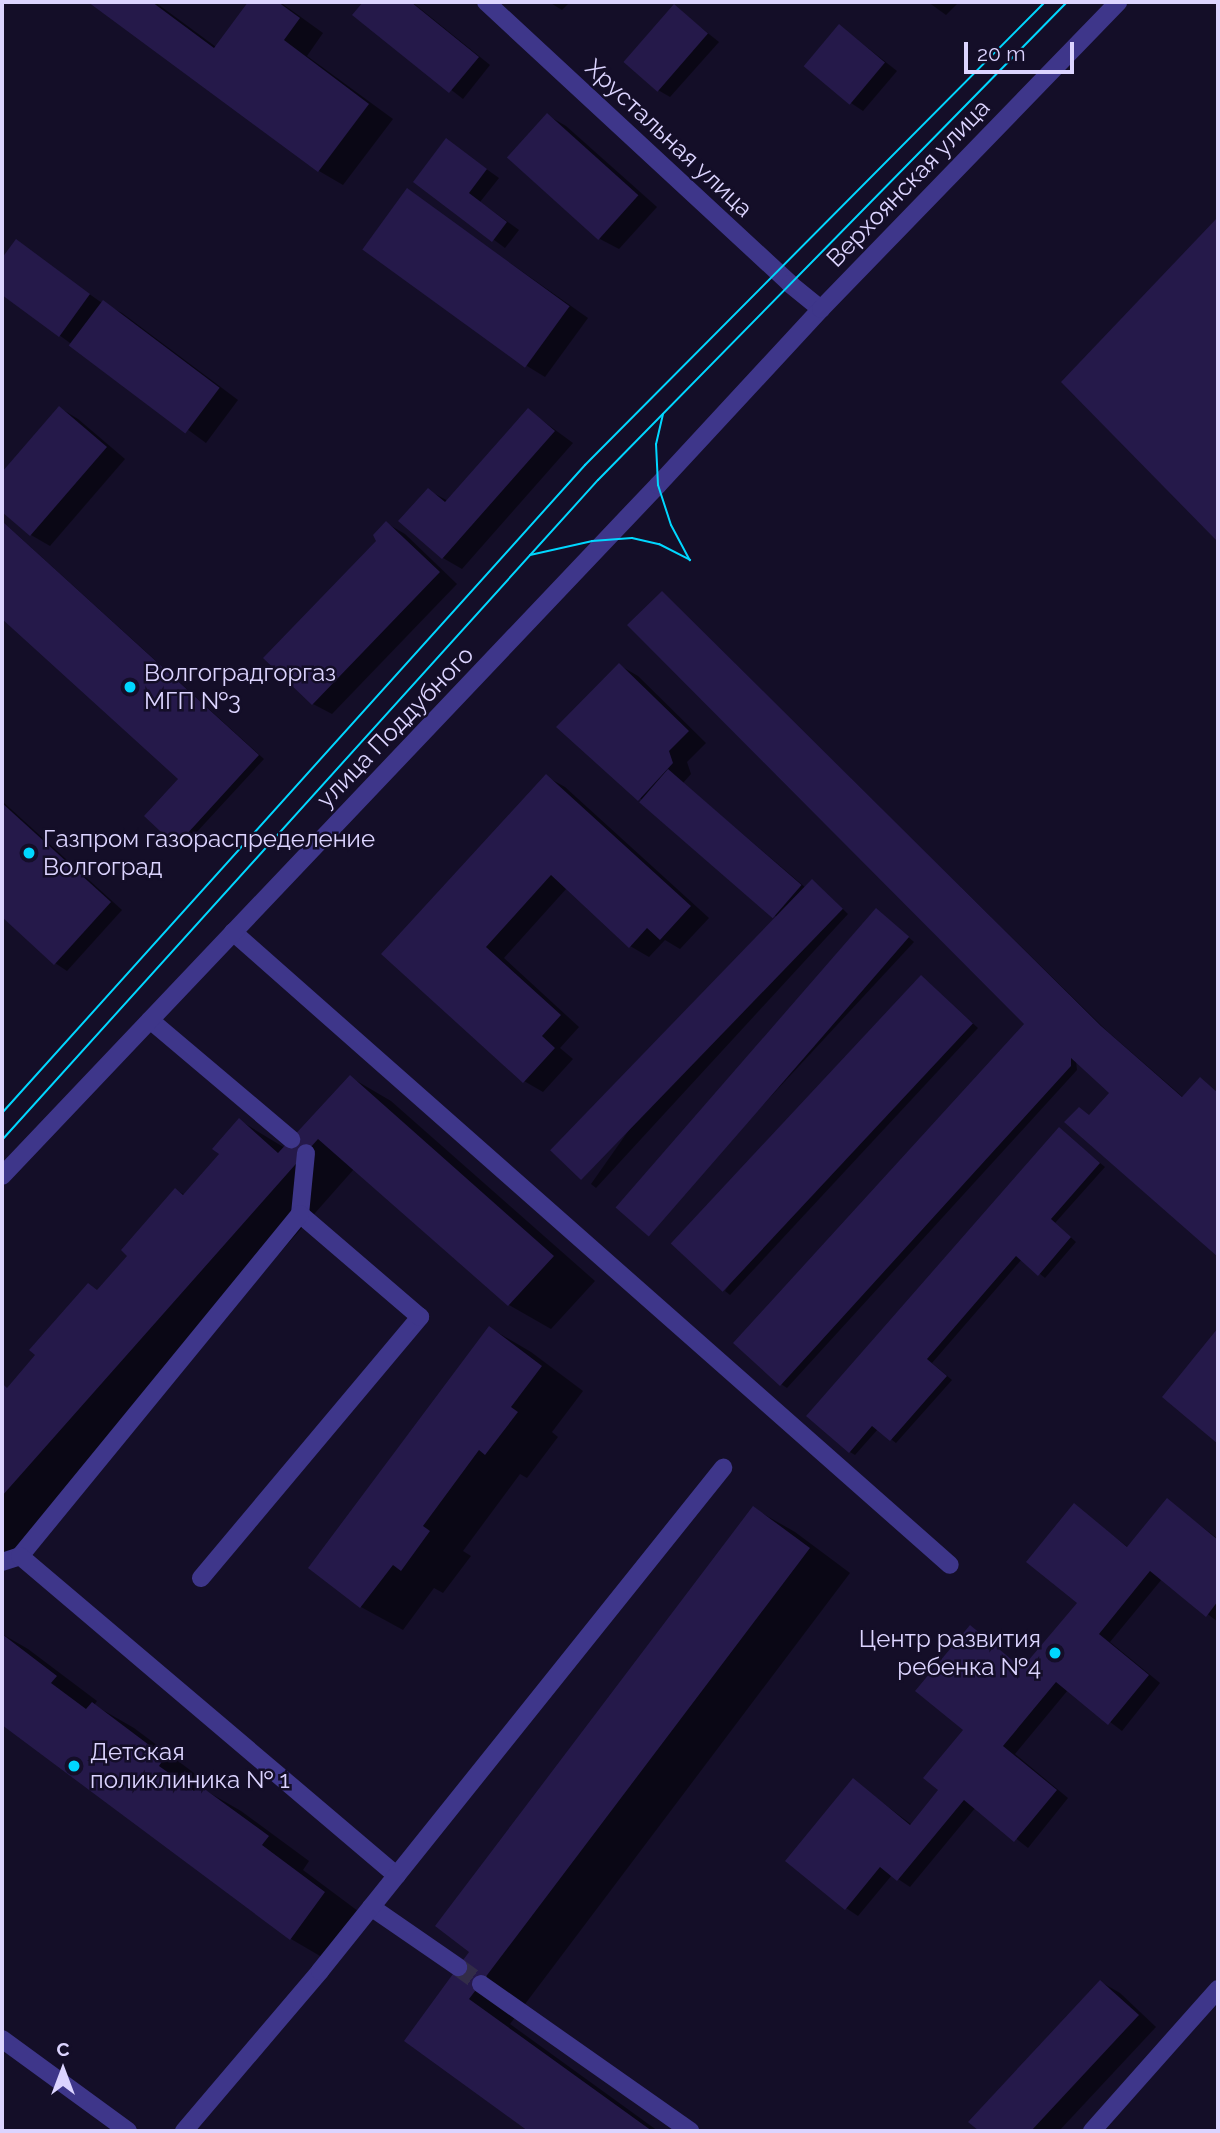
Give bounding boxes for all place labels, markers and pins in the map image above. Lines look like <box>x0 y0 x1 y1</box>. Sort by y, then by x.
place label: Волгоградгоргаз МГП №3 <box>144 659 336 715</box>
marker: Волгоградгоргаз МГП №3 <box>122 679 138 695</box>
place label: Газпром газораспределение Волгоград <box>43 825 375 881</box>
marker: Газпром газораспределение Волгоград <box>21 845 37 861</box>
place label: Центр развития ребенка №4 <box>859 1625 1041 1681</box>
marker: Центр развития ребенка №4 <box>1047 1645 1063 1661</box>
place label: Детская поликлиника № 1 <box>90 1738 290 1794</box>
marker: Детская поликлиника № 1 <box>64 1756 84 1776</box>

